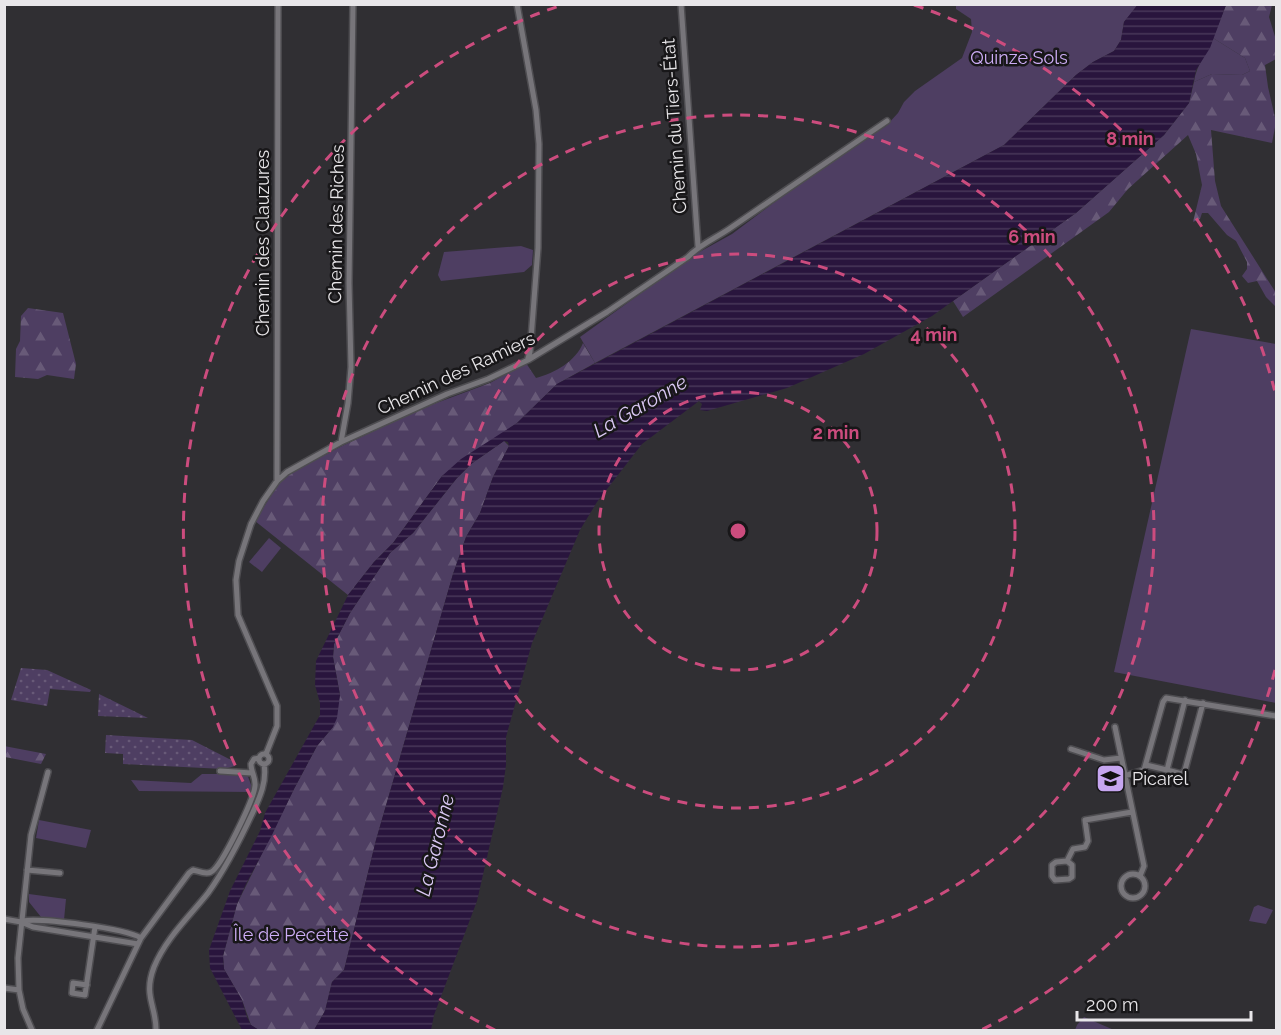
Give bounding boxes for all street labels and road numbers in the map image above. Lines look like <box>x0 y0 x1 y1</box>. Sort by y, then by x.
street label: Chemin du Tiers-État <box>656 38 691 214</box>
street label: Chemin des Riches <box>324 144 348 304</box>
street label: Chemin des Clauzures <box>252 149 273 336</box>
street label: Chemin des Ramiers <box>374 327 538 419</box>

